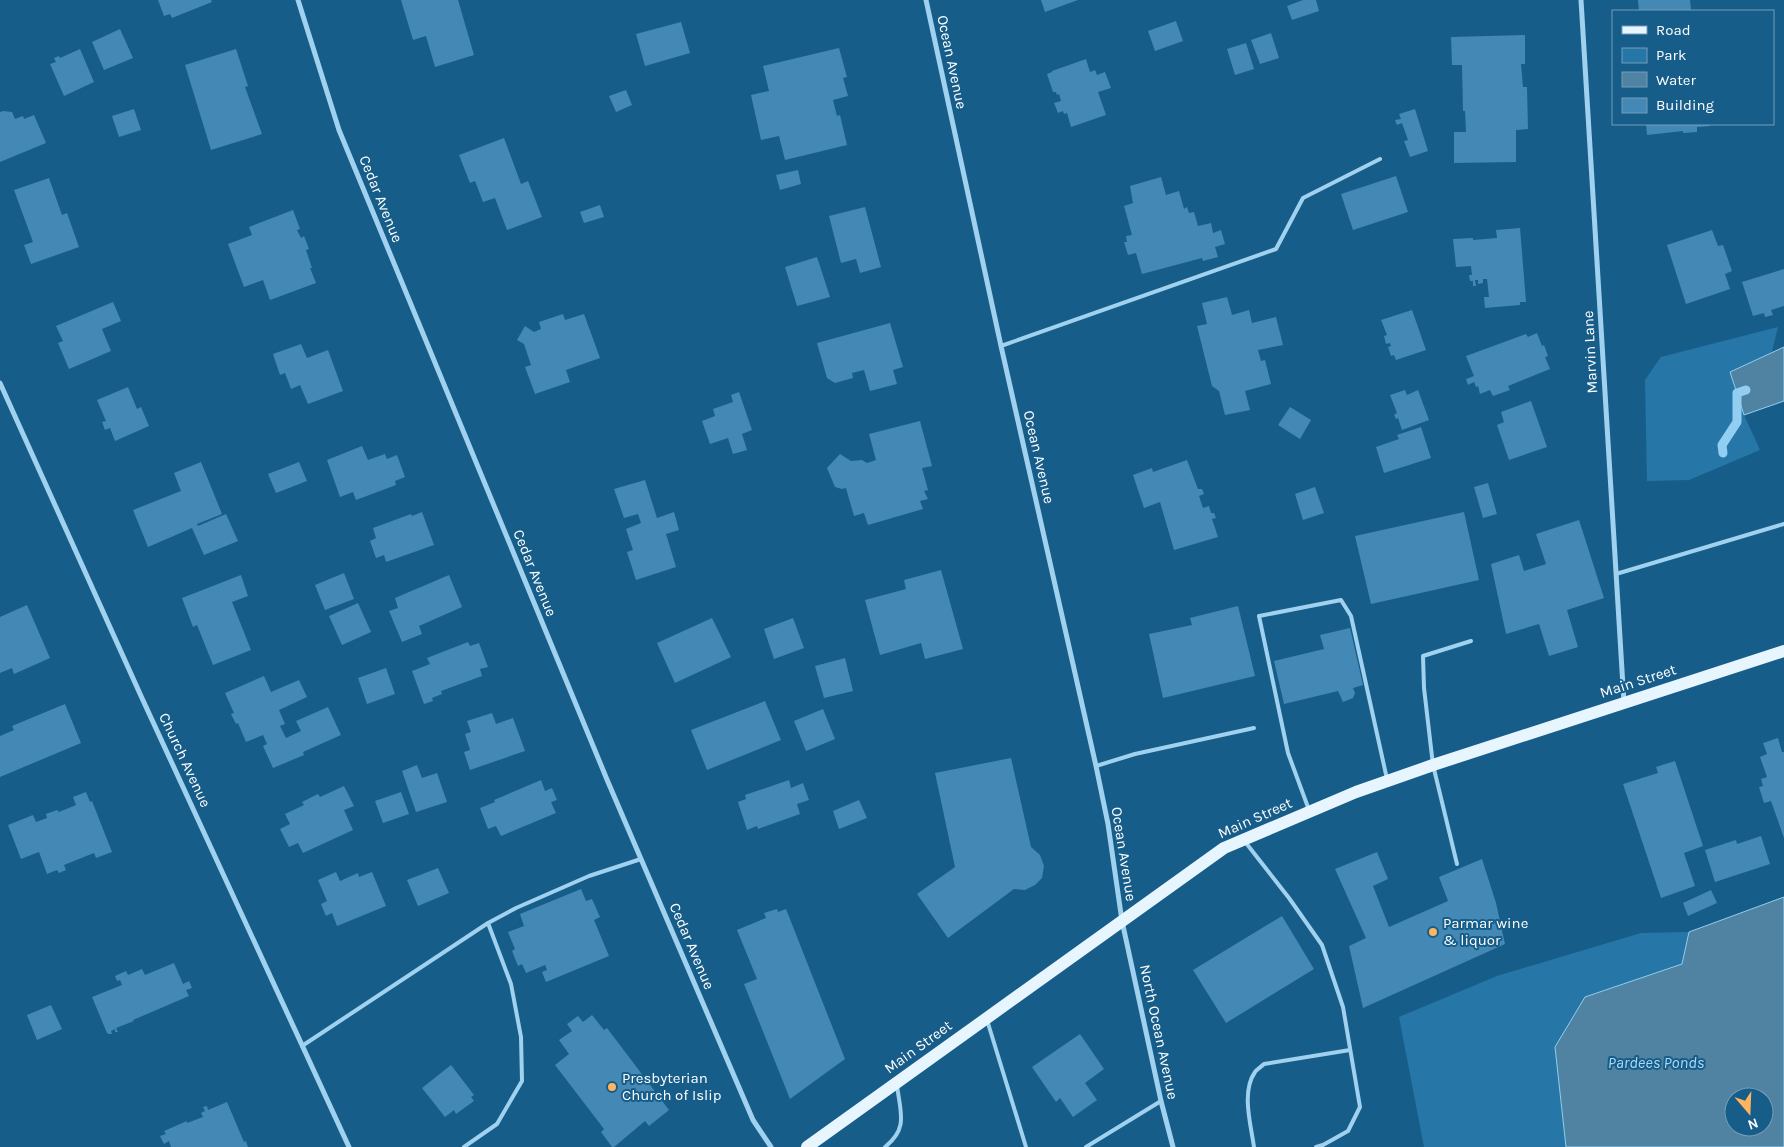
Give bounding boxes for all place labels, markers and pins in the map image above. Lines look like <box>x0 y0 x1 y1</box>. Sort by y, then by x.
place label: Parmar wine & liquor <box>1443 914 1528 949</box>
marker: Parmar wine & liquor <box>1427 926 1439 938</box>
place label: Presbyterian Church of Islip <box>622 1069 722 1104</box>
marker: Presbyterian Church of Islip <box>606 1081 618 1093</box>

